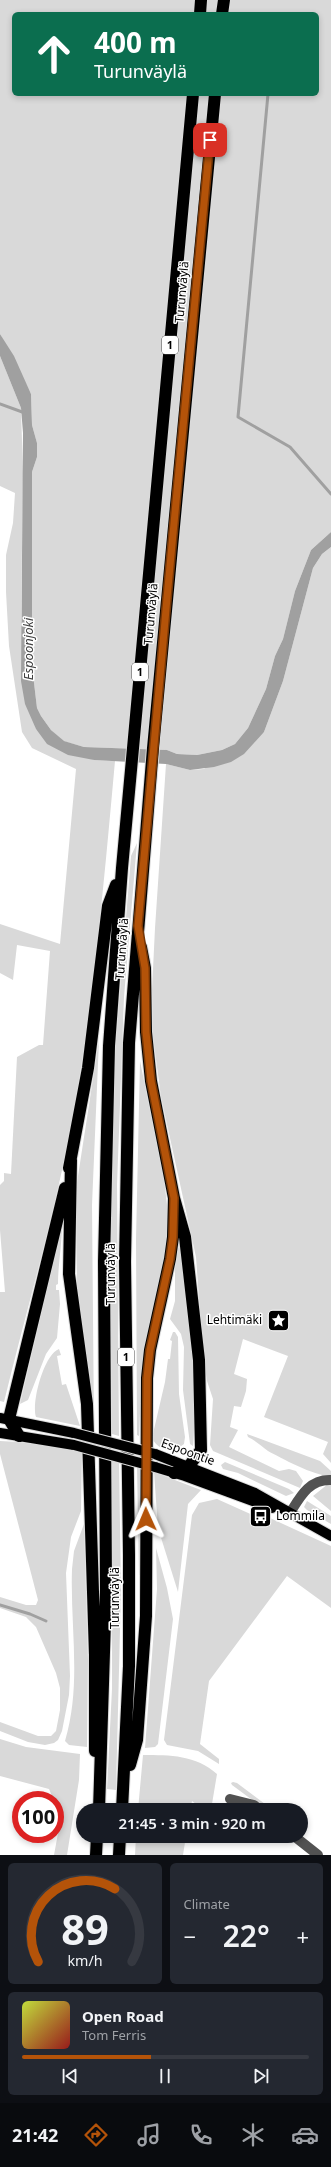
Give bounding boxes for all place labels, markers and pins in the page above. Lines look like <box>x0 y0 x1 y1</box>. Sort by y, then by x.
pin <box>193 123 227 157</box>
place icon: Lehtimäki <box>265 1307 291 1333</box>
place label: Lehtimäki <box>207 1311 262 1328</box>
bus stop icon: Lommila <box>247 1503 273 1529</box>
place label: Lommila <box>276 1507 325 1524</box>

